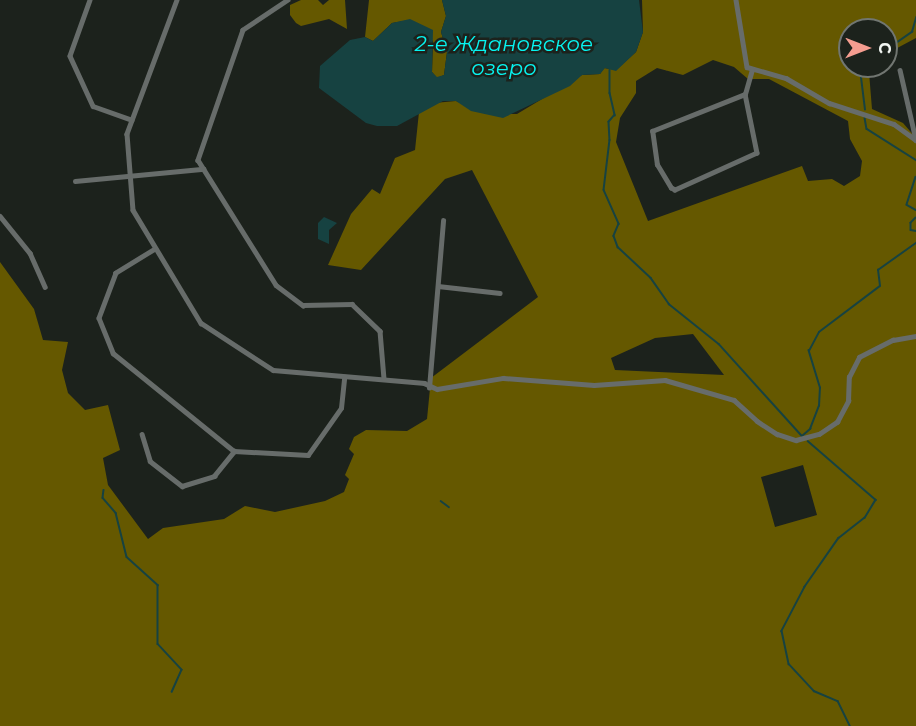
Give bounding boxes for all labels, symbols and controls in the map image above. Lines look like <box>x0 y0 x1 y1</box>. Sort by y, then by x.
north arrow <box>838 18 898 78</box>
water label: 2-е Ждановское озеро <box>415 31 593 81</box>
text: С <box>875 42 894 54</box>

